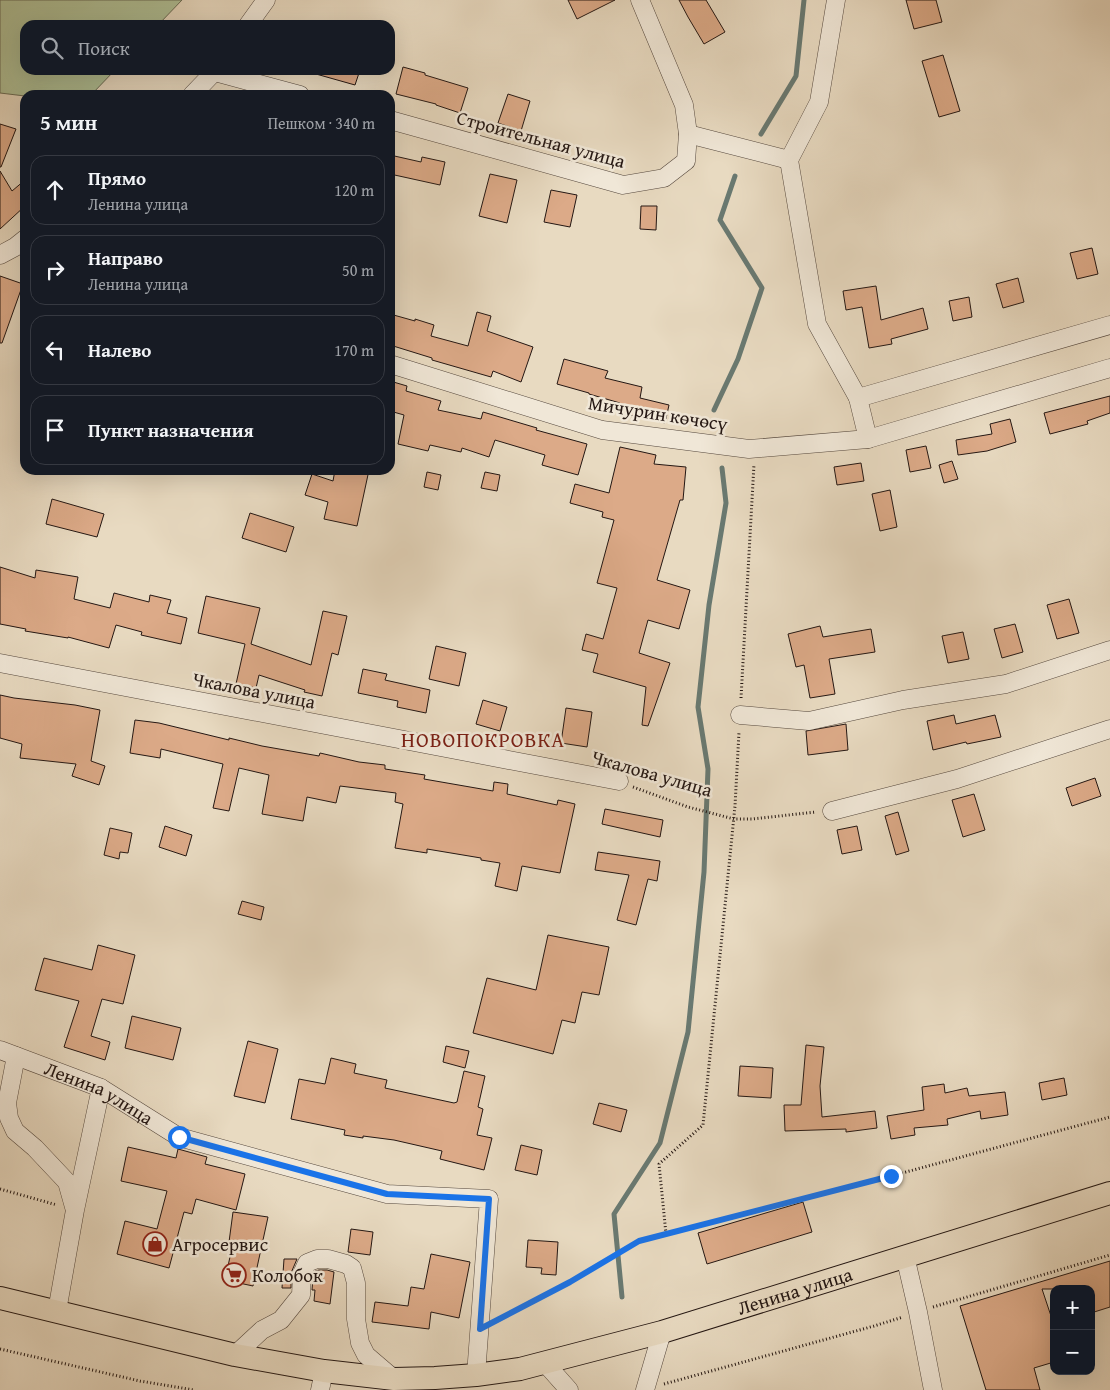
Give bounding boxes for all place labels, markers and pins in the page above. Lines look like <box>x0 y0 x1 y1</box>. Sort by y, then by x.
place label: Агросервис <box>172 1230 268 1258</box>
shop icon: Агросервис <box>142 1231 168 1257</box>
place label: Колобок <box>252 1261 323 1289</box>
supermarket icon: Колобок <box>221 1262 247 1288</box>

